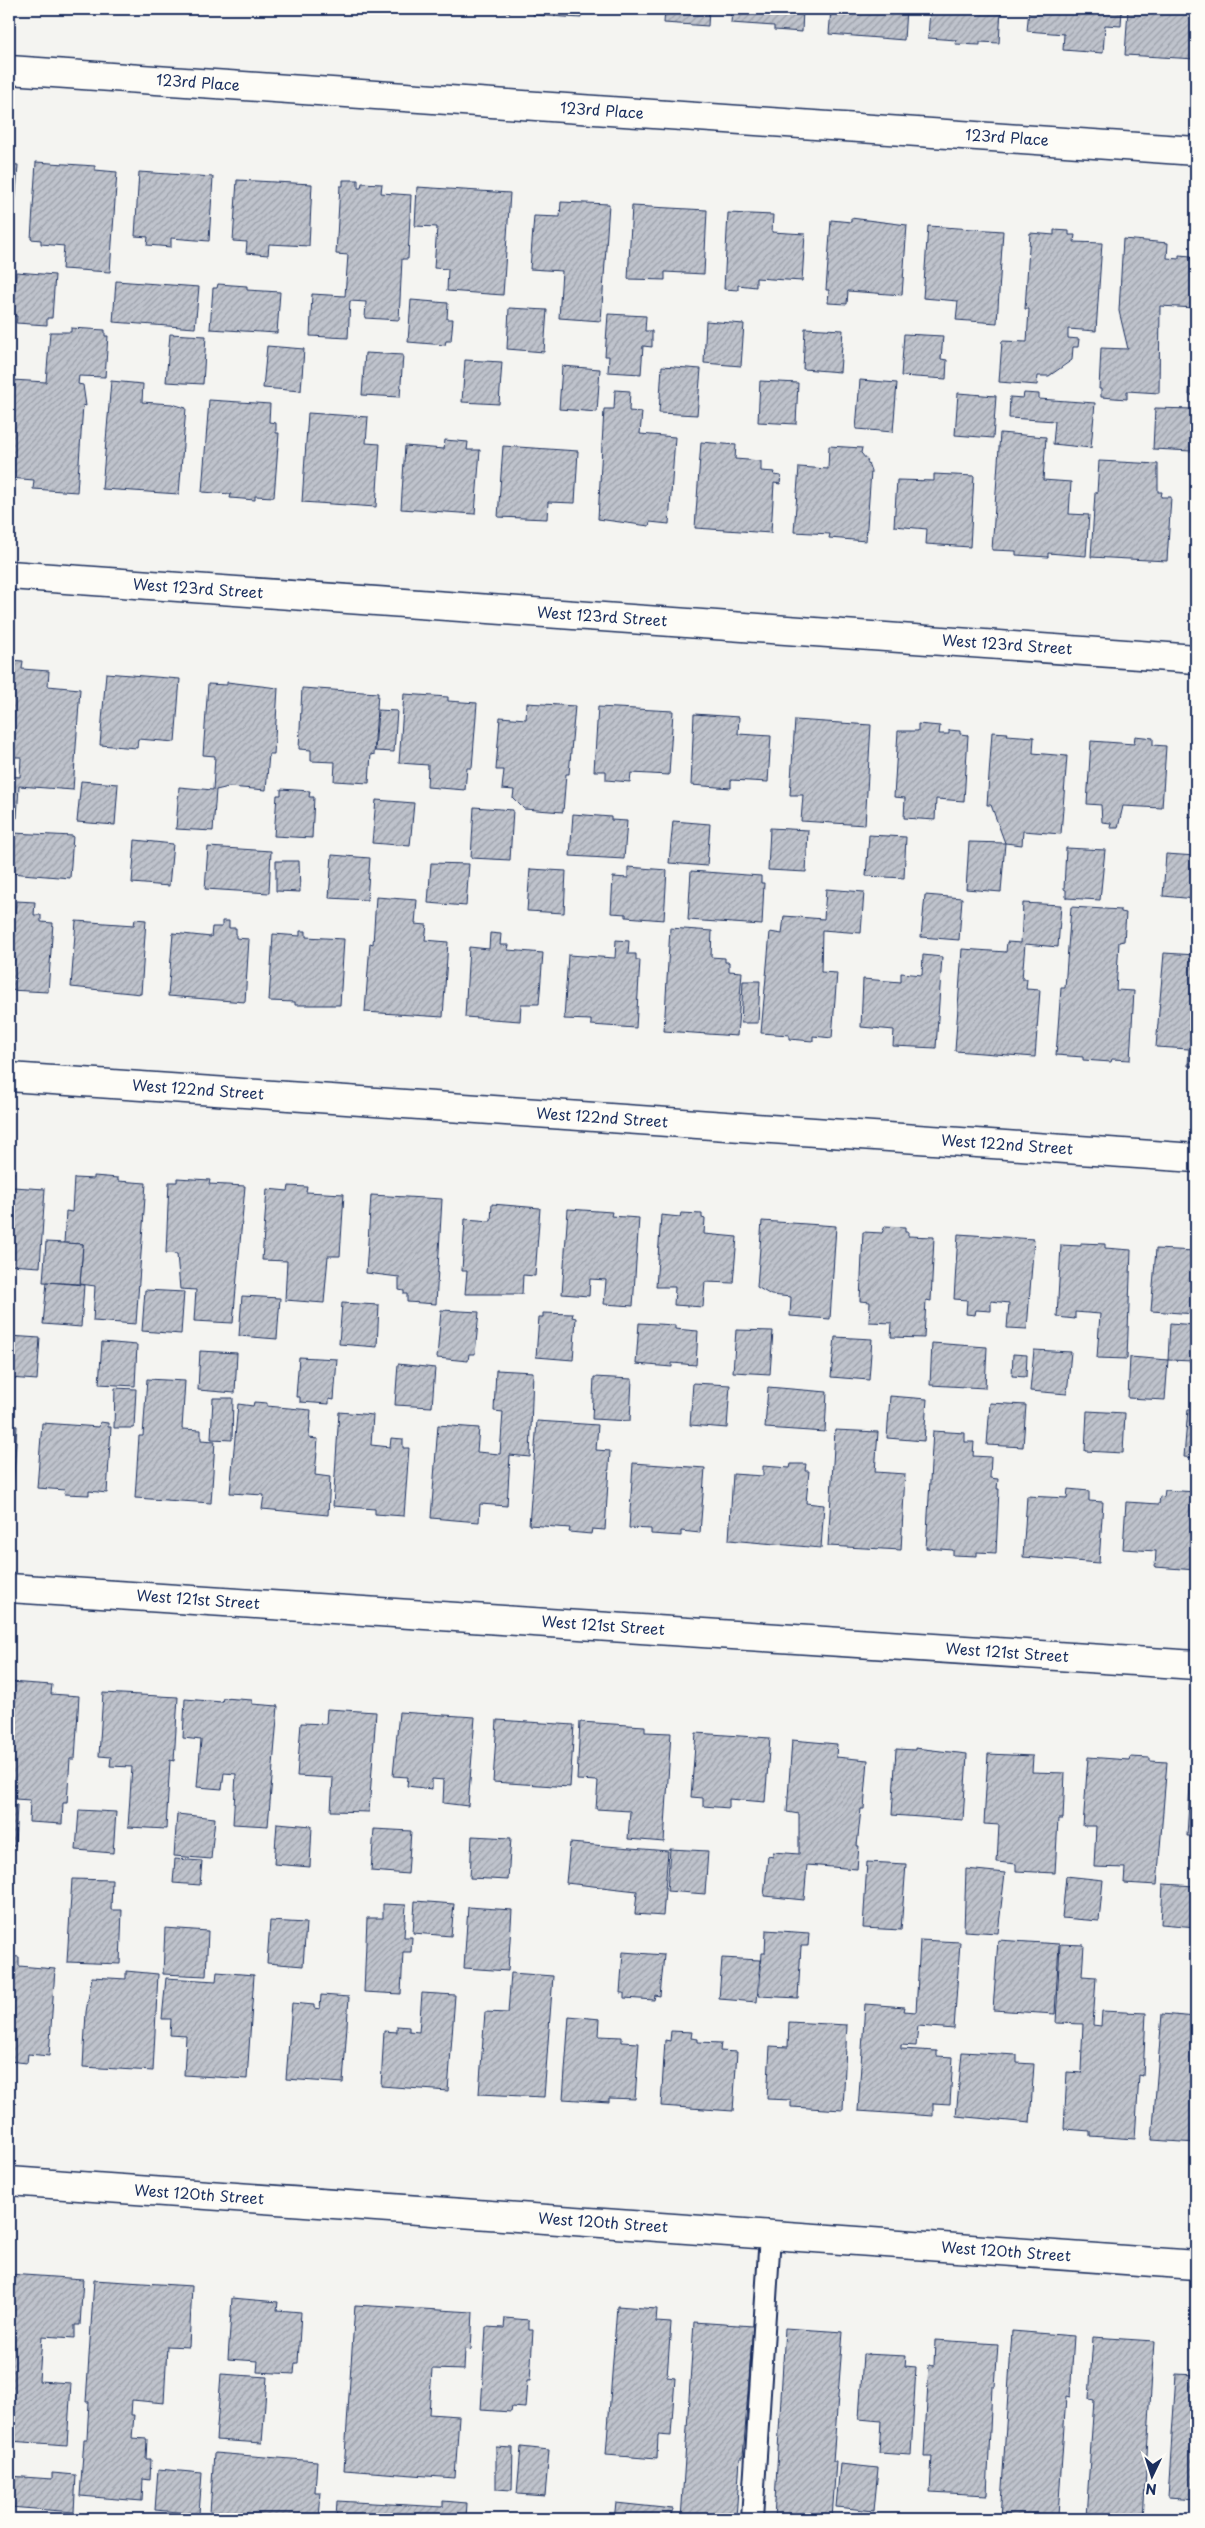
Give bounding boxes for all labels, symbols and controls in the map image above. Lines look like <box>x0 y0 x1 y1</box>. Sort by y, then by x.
street label: 123rd Place <box>155 67 241 96</box>
street label: 123rd Place <box>559 95 645 124</box>
street label: 123rd Place <box>964 122 1050 151</box>
street label: West 123rd Street <box>132 571 264 604</box>
street label: West 123rd Street <box>536 599 668 632</box>
street label: West 123rd Street <box>941 627 1073 660</box>
street label: West 122nd Street <box>131 1072 265 1105</box>
street label: West 122nd Street <box>535 1100 669 1133</box>
street label: West 122nd Street <box>940 1127 1074 1160</box>
street label: West 121st Street <box>136 1583 260 1614</box>
street label: West 121st Street <box>541 1609 665 1640</box>
street label: West 121st Street <box>945 1636 1069 1667</box>
street label: West 120th Street <box>133 2177 265 2210</box>
street label: West 120th Street <box>537 2205 669 2238</box>
street label: West 120th Street <box>940 2234 1072 2267</box>
north arrow <box>1128 2450 1178 2500</box>
text: N <box>1145 2479 1157 2500</box>

